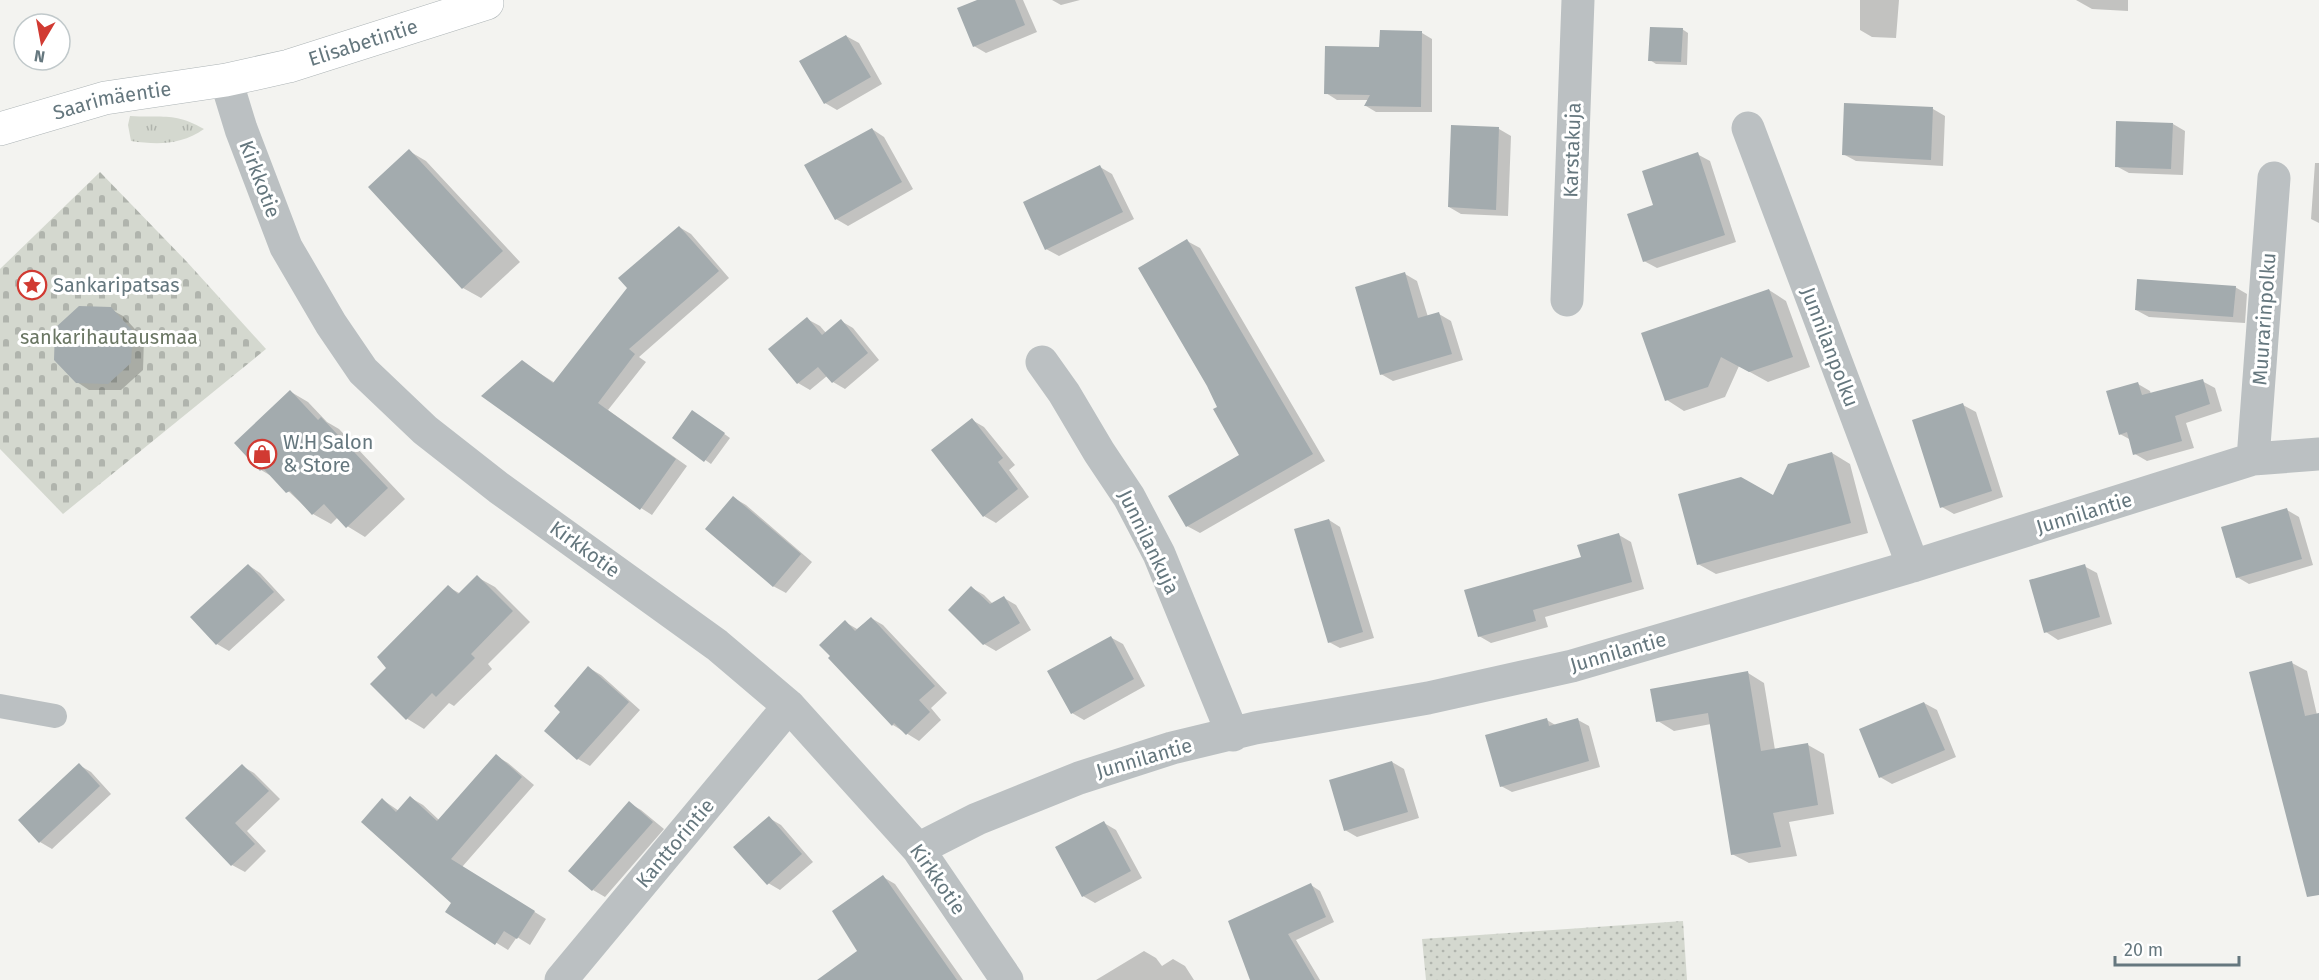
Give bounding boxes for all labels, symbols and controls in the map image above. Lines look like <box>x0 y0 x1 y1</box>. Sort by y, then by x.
north arrow <box>12 12 72 72</box>
street label: Elisabetintie <box>305 14 421 71</box>
text: N <box>33 46 46 67</box>
street label: Saarimäentie <box>50 76 173 125</box>
street label: Karstakuja <box>1558 102 1586 198</box>
street label: Kirkkotie <box>234 137 286 221</box>
street label: Muurarinpolku <box>2247 252 2281 386</box>
place icon: Sankaripatsas <box>16 269 48 301</box>
place label: Sankaripatsas <box>53 273 180 297</box>
street label: Junnilanpolku <box>1796 284 1864 410</box>
park label: sankarihautausmaa <box>20 325 198 349</box>
place label: W.H Salon & Store <box>283 430 373 477</box>
shop icon: W.H Salon & Store <box>246 438 278 470</box>
street label: Junnilankuja <box>1113 486 1185 598</box>
street label: Junnilantie <box>2033 487 2135 539</box>
street label: Kirkkotie <box>545 516 625 582</box>
street label: Junnilantie <box>1567 627 1669 677</box>
street label: Junnilantie <box>1093 733 1195 783</box>
street label: Kanttorintie <box>631 794 719 892</box>
street label: Kirkkotie <box>905 839 971 919</box>
scale bar <box>2115 929 2240 967</box>
text: 20 m <box>2124 939 2163 961</box>

